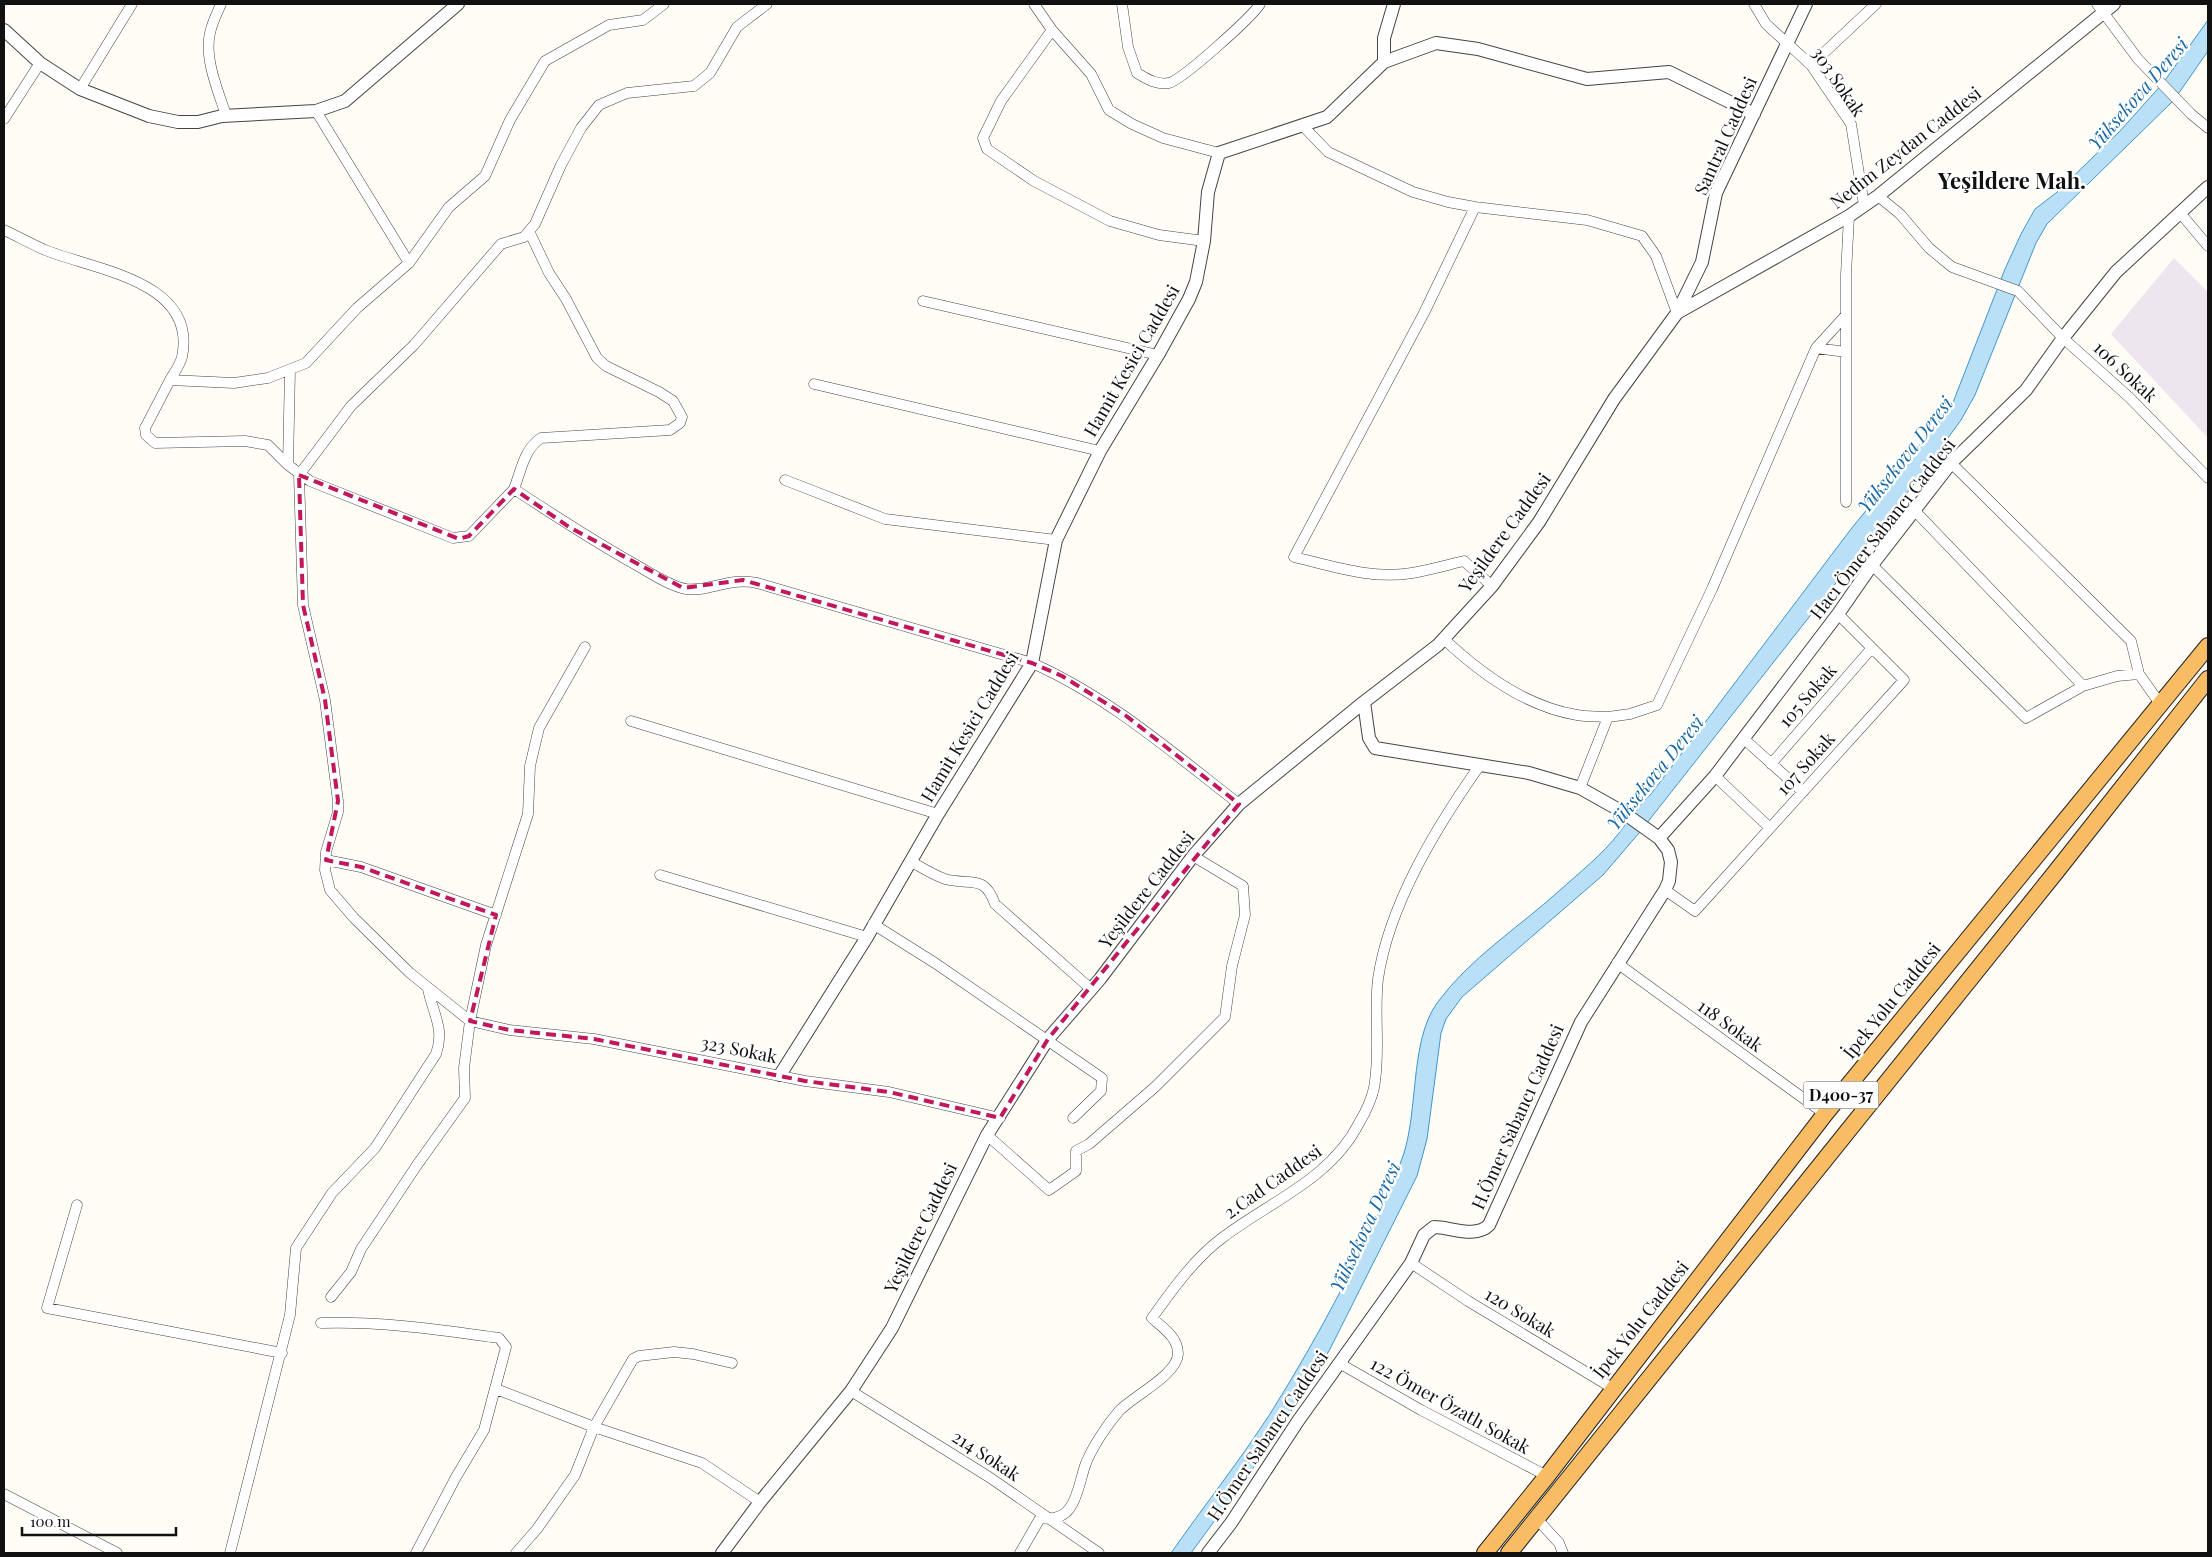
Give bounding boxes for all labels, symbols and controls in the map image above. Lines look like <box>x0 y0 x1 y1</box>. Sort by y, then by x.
water label: Yüksekova Deresi <box>2081 31 2194 155</box>
street label: 303 Sokak <box>1807 42 1871 121</box>
street label: Santral Caddesi <box>1688 73 1762 199</box>
street label: Nedim Zeydan Caddesi <box>1825 81 1986 214</box>
district label: Yeşildere Mah. <box>1937 165 2086 195</box>
street label: Hamit Kesici Caddesi <box>1078 280 1184 441</box>
street label: 106 Sokak <box>2089 335 2163 407</box>
water label: Yüksekova Deresi <box>1850 390 1959 518</box>
street label: Hacı Ömer Sabancı Caddesi <box>1804 433 1960 624</box>
street label: Yeşildere Caddesi <box>1452 468 1556 598</box>
street label: Hamit Kesici Caddesi <box>915 647 1024 806</box>
street label: 105 Sokak <box>1773 658 1842 732</box>
water label: Yüksekova Deresi <box>1600 708 1710 835</box>
street label: 107 Sokak <box>1771 727 1840 800</box>
street label: Yeşildere Caddesi <box>1092 826 1199 954</box>
street label: İpek Yolu Caddesi <box>1837 937 1946 1063</box>
street label: 118 Sokak <box>1693 993 1768 1057</box>
street label: H.Ömer Sabancı Caddesi <box>1465 1020 1569 1213</box>
street label: 323 Sokak <box>699 1030 780 1068</box>
road number: D400-37 <box>1804 1082 1878 1108</box>
street label: 2.Cad Caddesi <box>1219 1139 1326 1224</box>
water label: Yüksekova Deresi <box>1322 1156 1406 1296</box>
street label: Yeşildere Caddesi <box>878 1158 962 1298</box>
street label: İpek Yolu Caddesi <box>1587 1256 1694 1383</box>
street label: 120 Sokak <box>1481 1282 1560 1343</box>
street label: H.Ömer Sabancı Caddesi <box>1201 1346 1333 1525</box>
street label: 122 Ömer Özatlı Sokak <box>1366 1351 1535 1459</box>
street label: 214 Sokak <box>948 1424 1025 1486</box>
scale bar <box>22 1504 176 1536</box>
text: 100 m <box>30 1511 71 1531</box>

